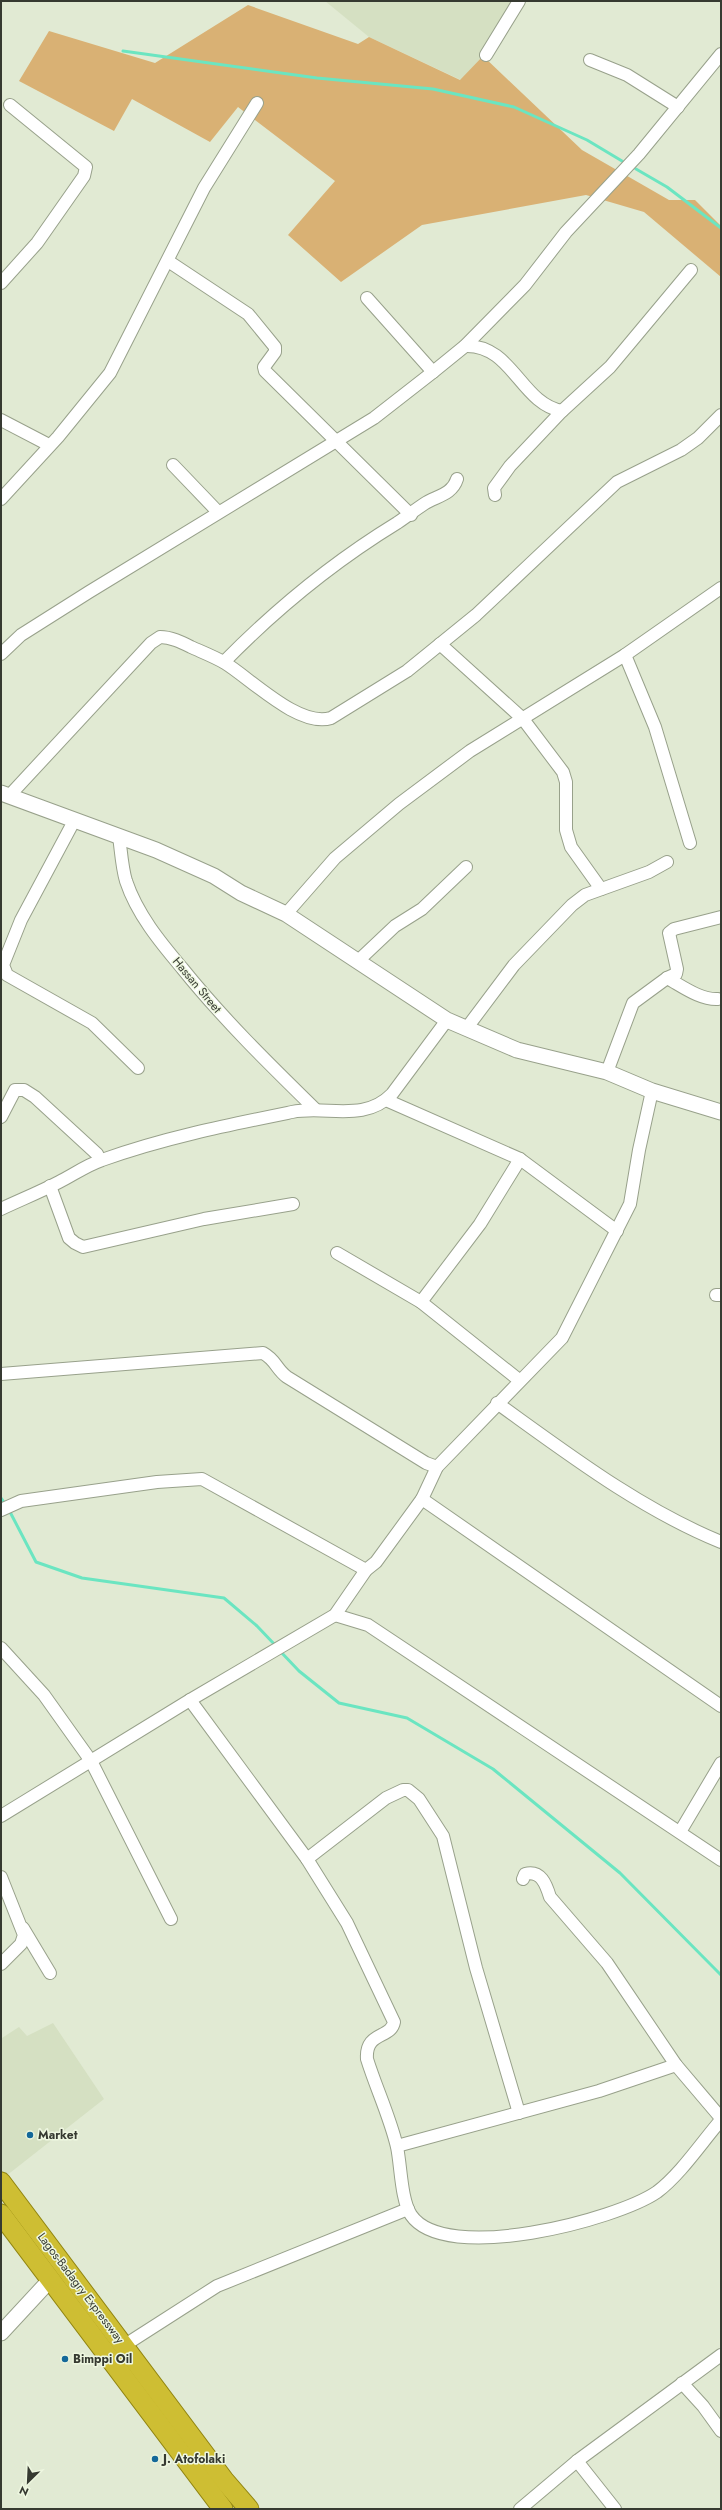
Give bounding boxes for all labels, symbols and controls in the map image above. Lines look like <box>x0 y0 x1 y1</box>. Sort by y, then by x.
street label: Hassan Street <box>168 953 226 1017</box>
place label: Market <box>38 2126 78 2144</box>
marker: Market <box>25 2130 35 2140</box>
street label: Lagos-Badagry Expressway <box>33 2229 129 2348</box>
place label: Bimppi Oil <box>73 2350 132 2368</box>
marker: Bimppi Oil <box>60 2354 70 2364</box>
place label: J. Atofolaki <box>161 2450 225 2468</box>
marker: J. Atofolaki <box>150 2454 160 2464</box>
north arrow <box>8 2462 48 2502</box>
text: N <box>17 2482 31 2500</box>

